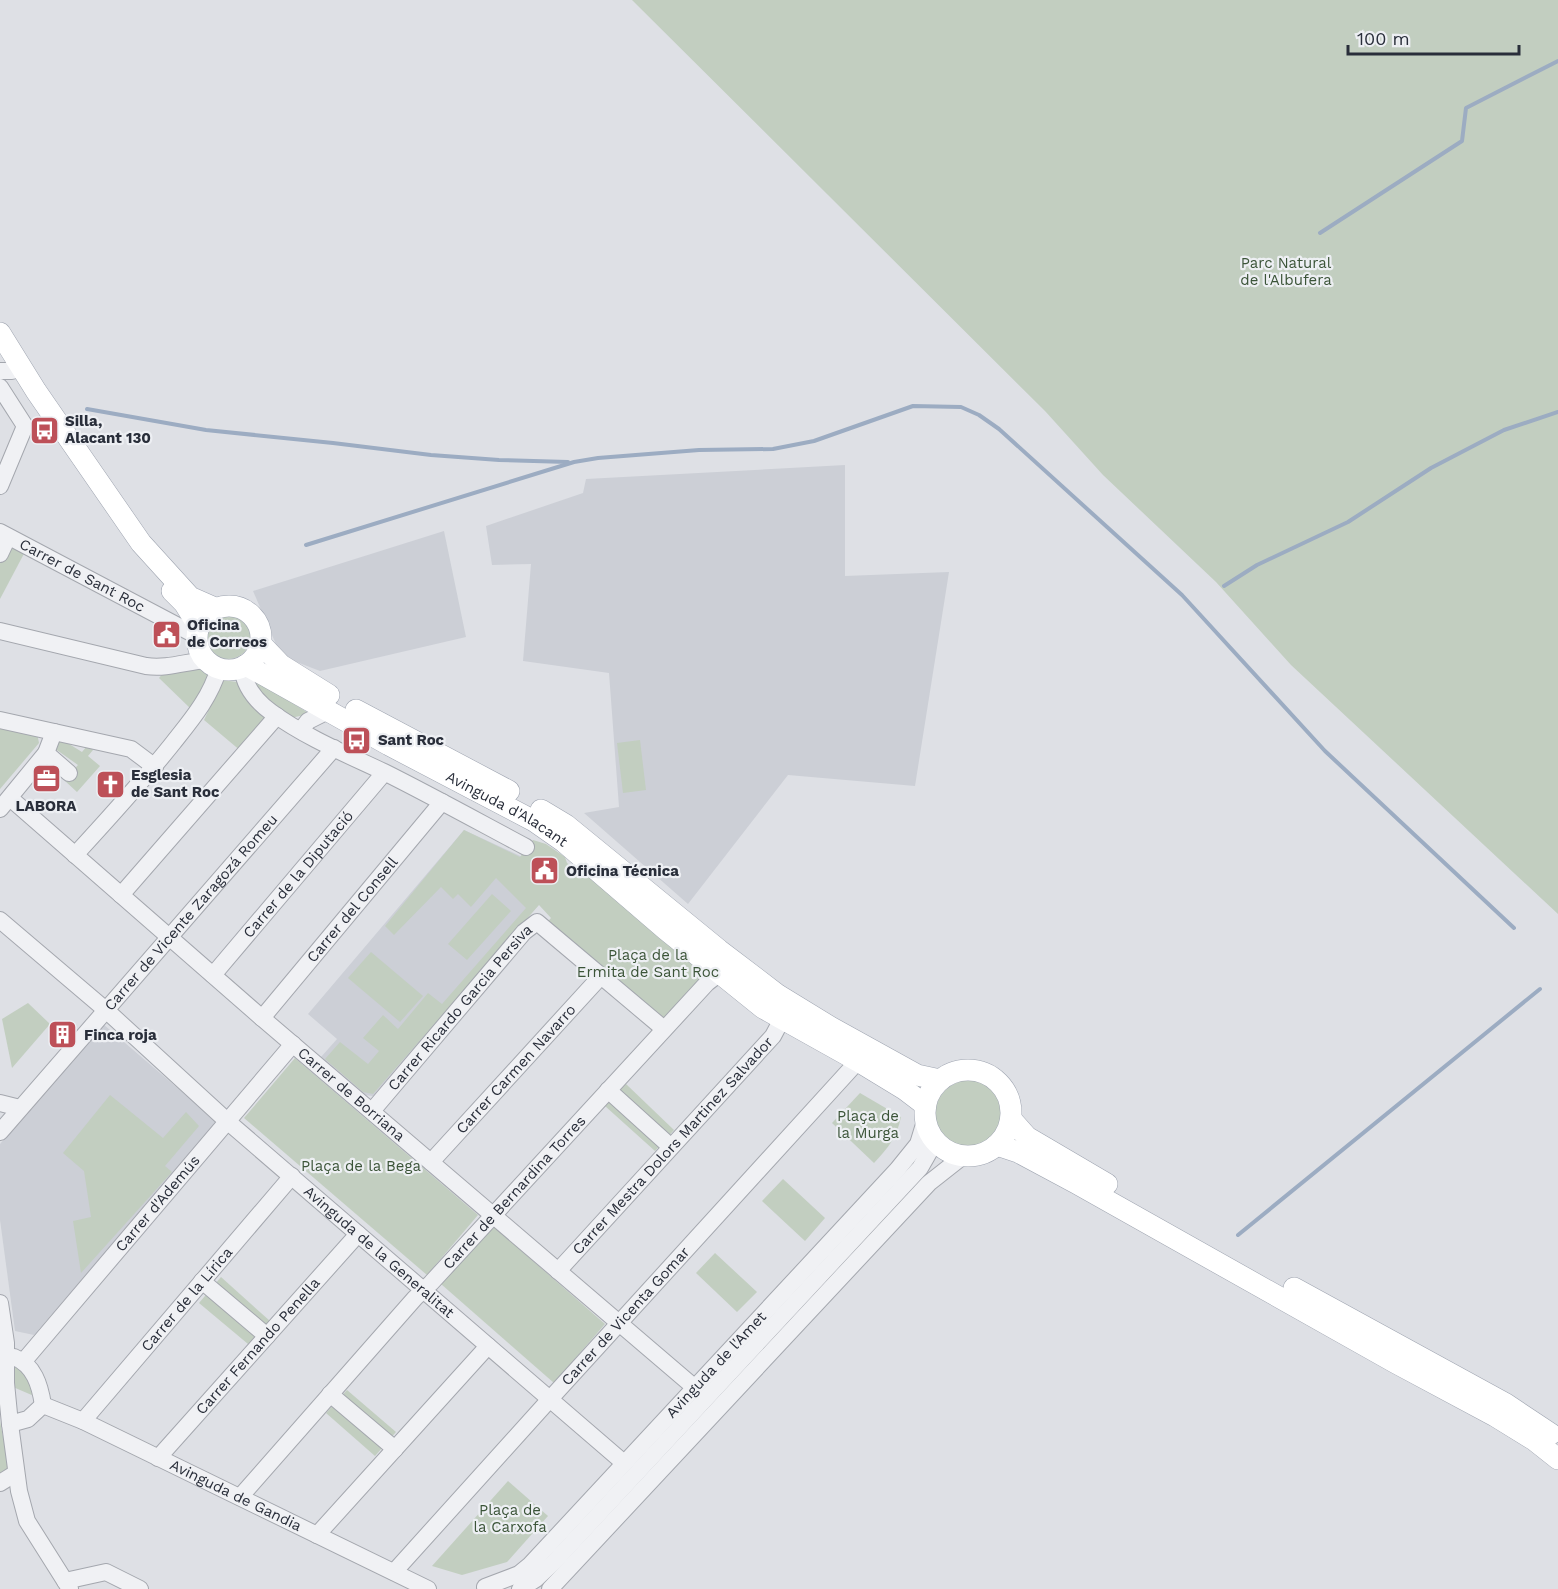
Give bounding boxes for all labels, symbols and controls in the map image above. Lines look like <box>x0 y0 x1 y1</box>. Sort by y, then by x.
scale bar <box>1348 18 1519 56</box>
text: 100 m <box>1357 28 1410 49</box>
park label: Parc Natural de l'Albufera <box>1240 254 1332 289</box>
place label: Silla, Alacant 130 <box>65 412 151 447</box>
bus stop icon: Silla, Alacant 130 <box>28 414 60 446</box>
street label: Carrer de Sant Roc <box>16 535 148 616</box>
place label: Oficina de Correos <box>187 616 267 651</box>
public building icon: Oficina de Correos <box>150 618 182 650</box>
bus stop icon: Sant Roc <box>341 724 373 756</box>
place label: Sant Roc <box>378 731 445 749</box>
office icon: LABORA <box>30 763 62 795</box>
place label: Esglesia de Sant Roc <box>131 766 220 801</box>
street label: Avinguda d'Alacant <box>443 767 572 851</box>
church icon: Esglesia de Sant Roc <box>94 768 126 800</box>
place label: LABORA <box>16 797 77 815</box>
street label: Carrer de la Diputació <box>239 807 357 942</box>
street label: Carrer de Vicente Zaragozá Romeu <box>101 810 281 1014</box>
street label: Carrer del Consell <box>303 853 402 966</box>
public building icon: Oficina Técnica <box>529 855 561 887</box>
place label: Oficina Técnica <box>566 862 679 880</box>
street label: Carrer Ricardo Garcia Persiva <box>384 920 536 1094</box>
park label: Plaça de la Ermita de Sant Roc <box>577 946 719 981</box>
street label: Carrer Carmen Navarro <box>452 1001 580 1137</box>
building icon: Finca roja <box>47 1019 79 1051</box>
place label: Finca roja <box>84 1026 157 1044</box>
street label: Carrer Mestra Dolors Martinez Salvador <box>569 1033 777 1258</box>
street label: Carrer de Borriana <box>294 1044 409 1145</box>
park label: Plaça de la Murga <box>837 1107 900 1142</box>
street label: Carrer de Bernardina Torres <box>439 1112 590 1273</box>
street label: Carrer d'Ademús <box>112 1151 204 1255</box>
park label: Plaça de la Bega <box>301 1157 421 1175</box>
street label: Avinguda de la Generalitat <box>300 1182 459 1322</box>
street label: Carrer de la Lírica <box>137 1243 237 1355</box>
street label: Carrer de Vicenta Gomar <box>558 1243 693 1389</box>
street label: Carrer Fernando Penella <box>192 1274 324 1418</box>
street label: Avinguda de l'Amet <box>662 1307 770 1422</box>
street label: Avinguda de Gandia <box>167 1456 305 1535</box>
park label: Plaça de la Carxofa <box>473 1501 547 1536</box>

